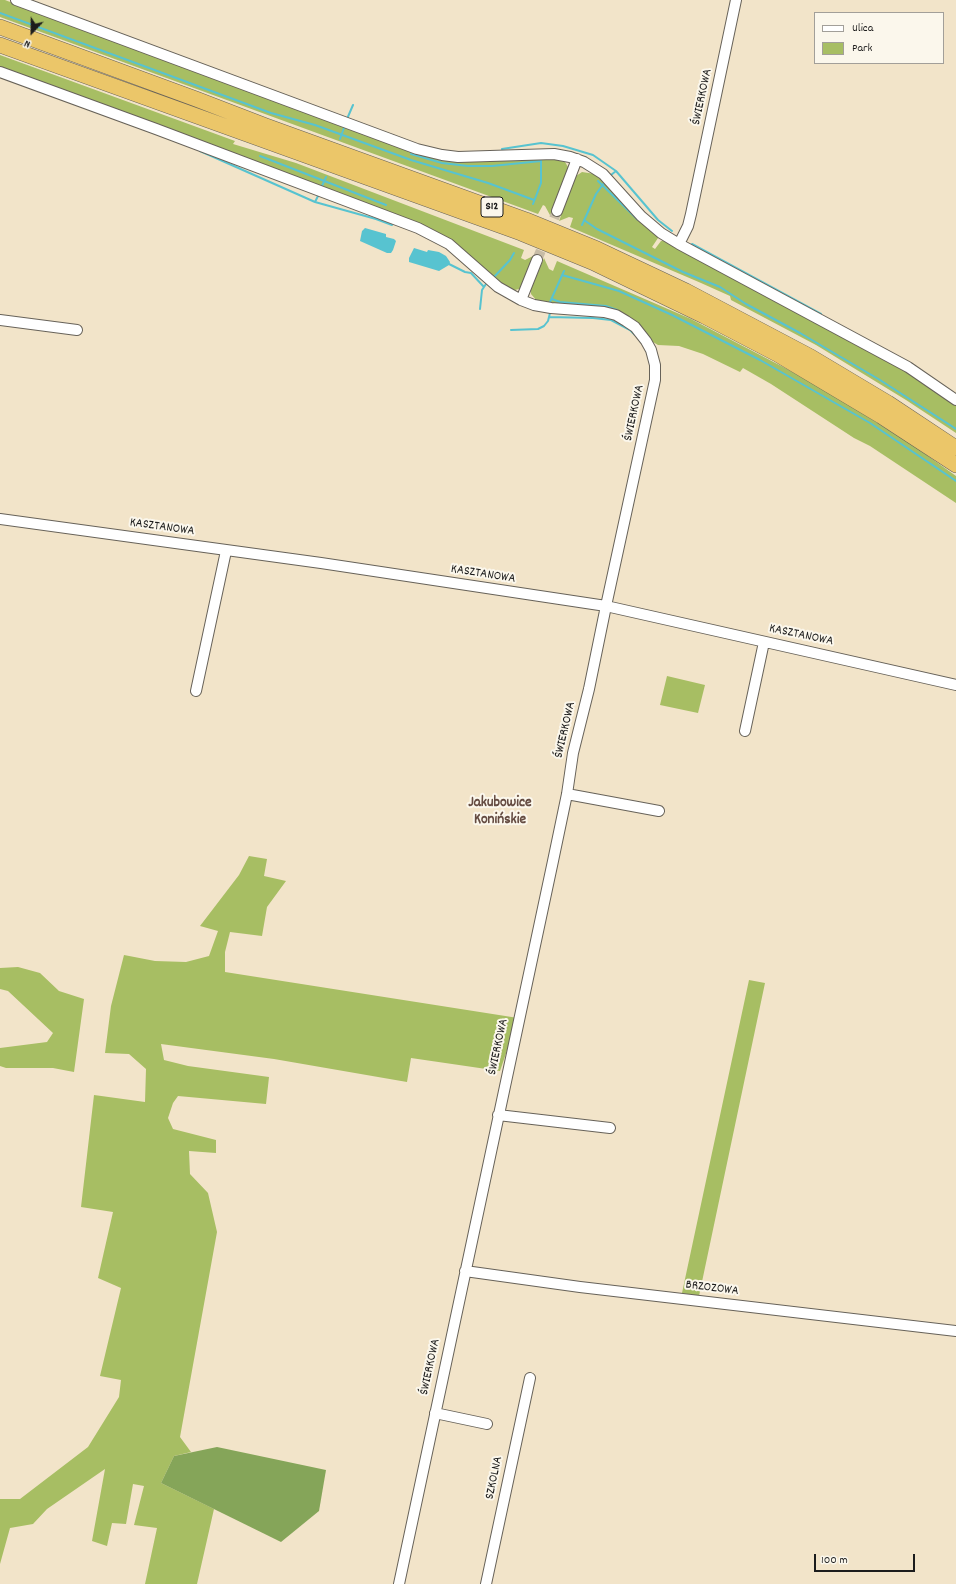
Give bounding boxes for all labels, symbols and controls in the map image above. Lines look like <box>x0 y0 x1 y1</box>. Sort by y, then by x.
north arrow <box>12 12 52 52</box>
legend <box>814 12 944 64</box>
text: Ulica <box>852 20 873 37</box>
text: N <box>22 35 33 52</box>
text: Park <box>852 40 872 57</box>
street label: ŚWIERKOWA <box>689 67 717 127</box>
road number: S12 <box>481 197 503 217</box>
street label: ŚWIERKOWA <box>621 383 649 443</box>
street label: KASZTANOWA <box>129 516 195 540</box>
street label: KASZTANOWA <box>450 562 516 588</box>
street label: KASZTANOWA <box>767 622 835 650</box>
street label: ŚWIERKOWA <box>552 700 580 760</box>
district label: Jakubowice Konińskie <box>468 795 532 830</box>
street label: ŚWIERKOWA <box>485 1017 513 1077</box>
street label: BRZOZOWA <box>685 1278 739 1300</box>
street label: ŚWIERKOWA <box>417 1337 445 1397</box>
street label: SZKOLNA <box>483 1455 507 1501</box>
scale bar <box>816 1546 917 1572</box>
text: 100 m <box>821 1552 848 1569</box>

